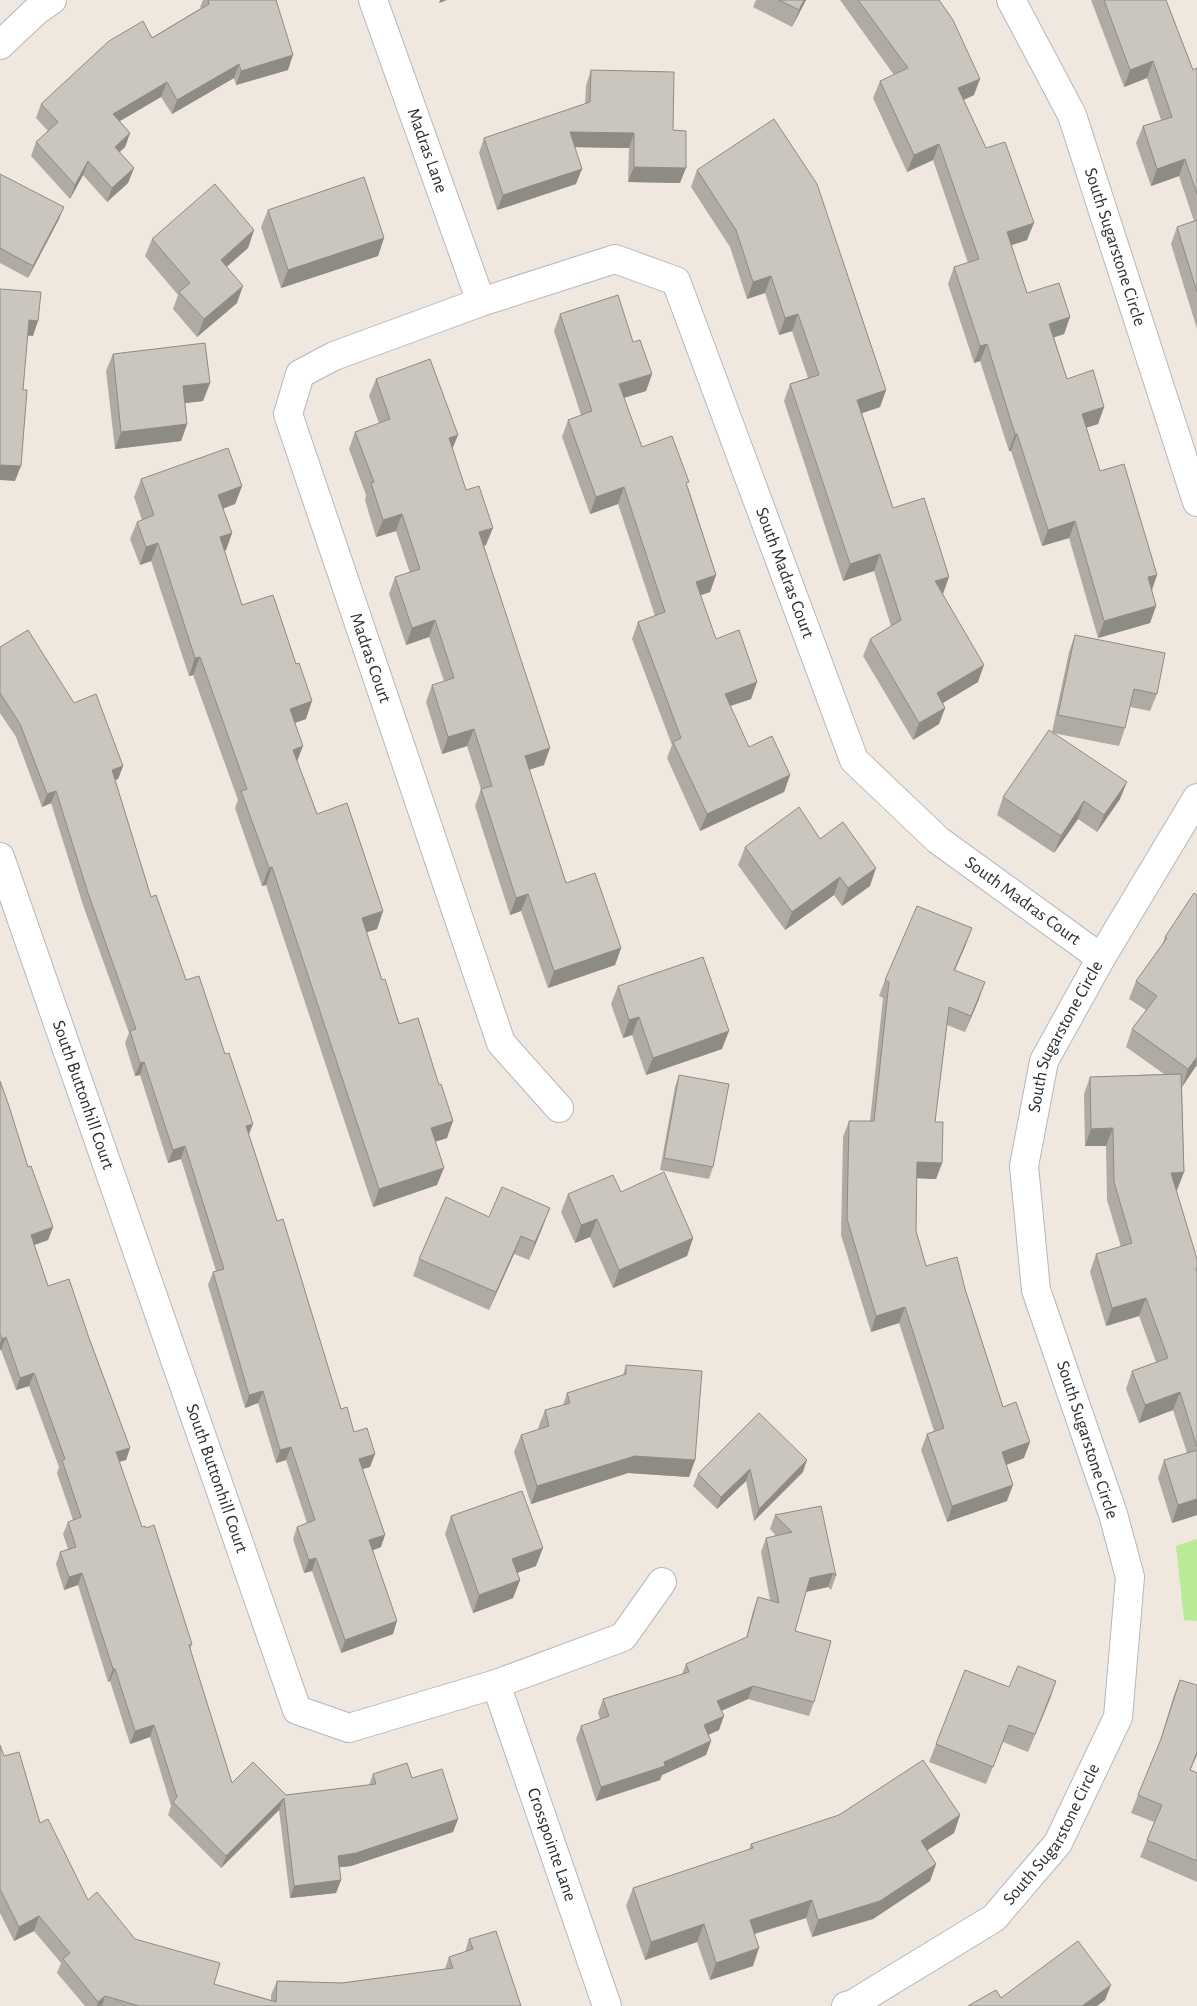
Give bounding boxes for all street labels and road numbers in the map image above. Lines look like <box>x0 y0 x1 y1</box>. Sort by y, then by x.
street label: Madras Lane <box>403 106 450 195</box>
street label: South Sugarstone Circle <box>1081 166 1149 328</box>
street label: South Madras Court <box>752 505 817 641</box>
street label: Madras Court <box>346 611 394 705</box>
street label: South Madras Court <box>961 853 1084 949</box>
street label: South Sugarstone Circle <box>1025 958 1107 1114</box>
street label: South Buttonhill Court <box>49 1018 117 1172</box>
street label: South Sugarstone Circle <box>1053 1359 1121 1521</box>
street label: South Buttonhill Court <box>182 1402 251 1555</box>
street label: South Sugarstone Circle <box>1000 1761 1103 1909</box>
street label: Crosspointe Lane <box>524 1786 579 1904</box>

